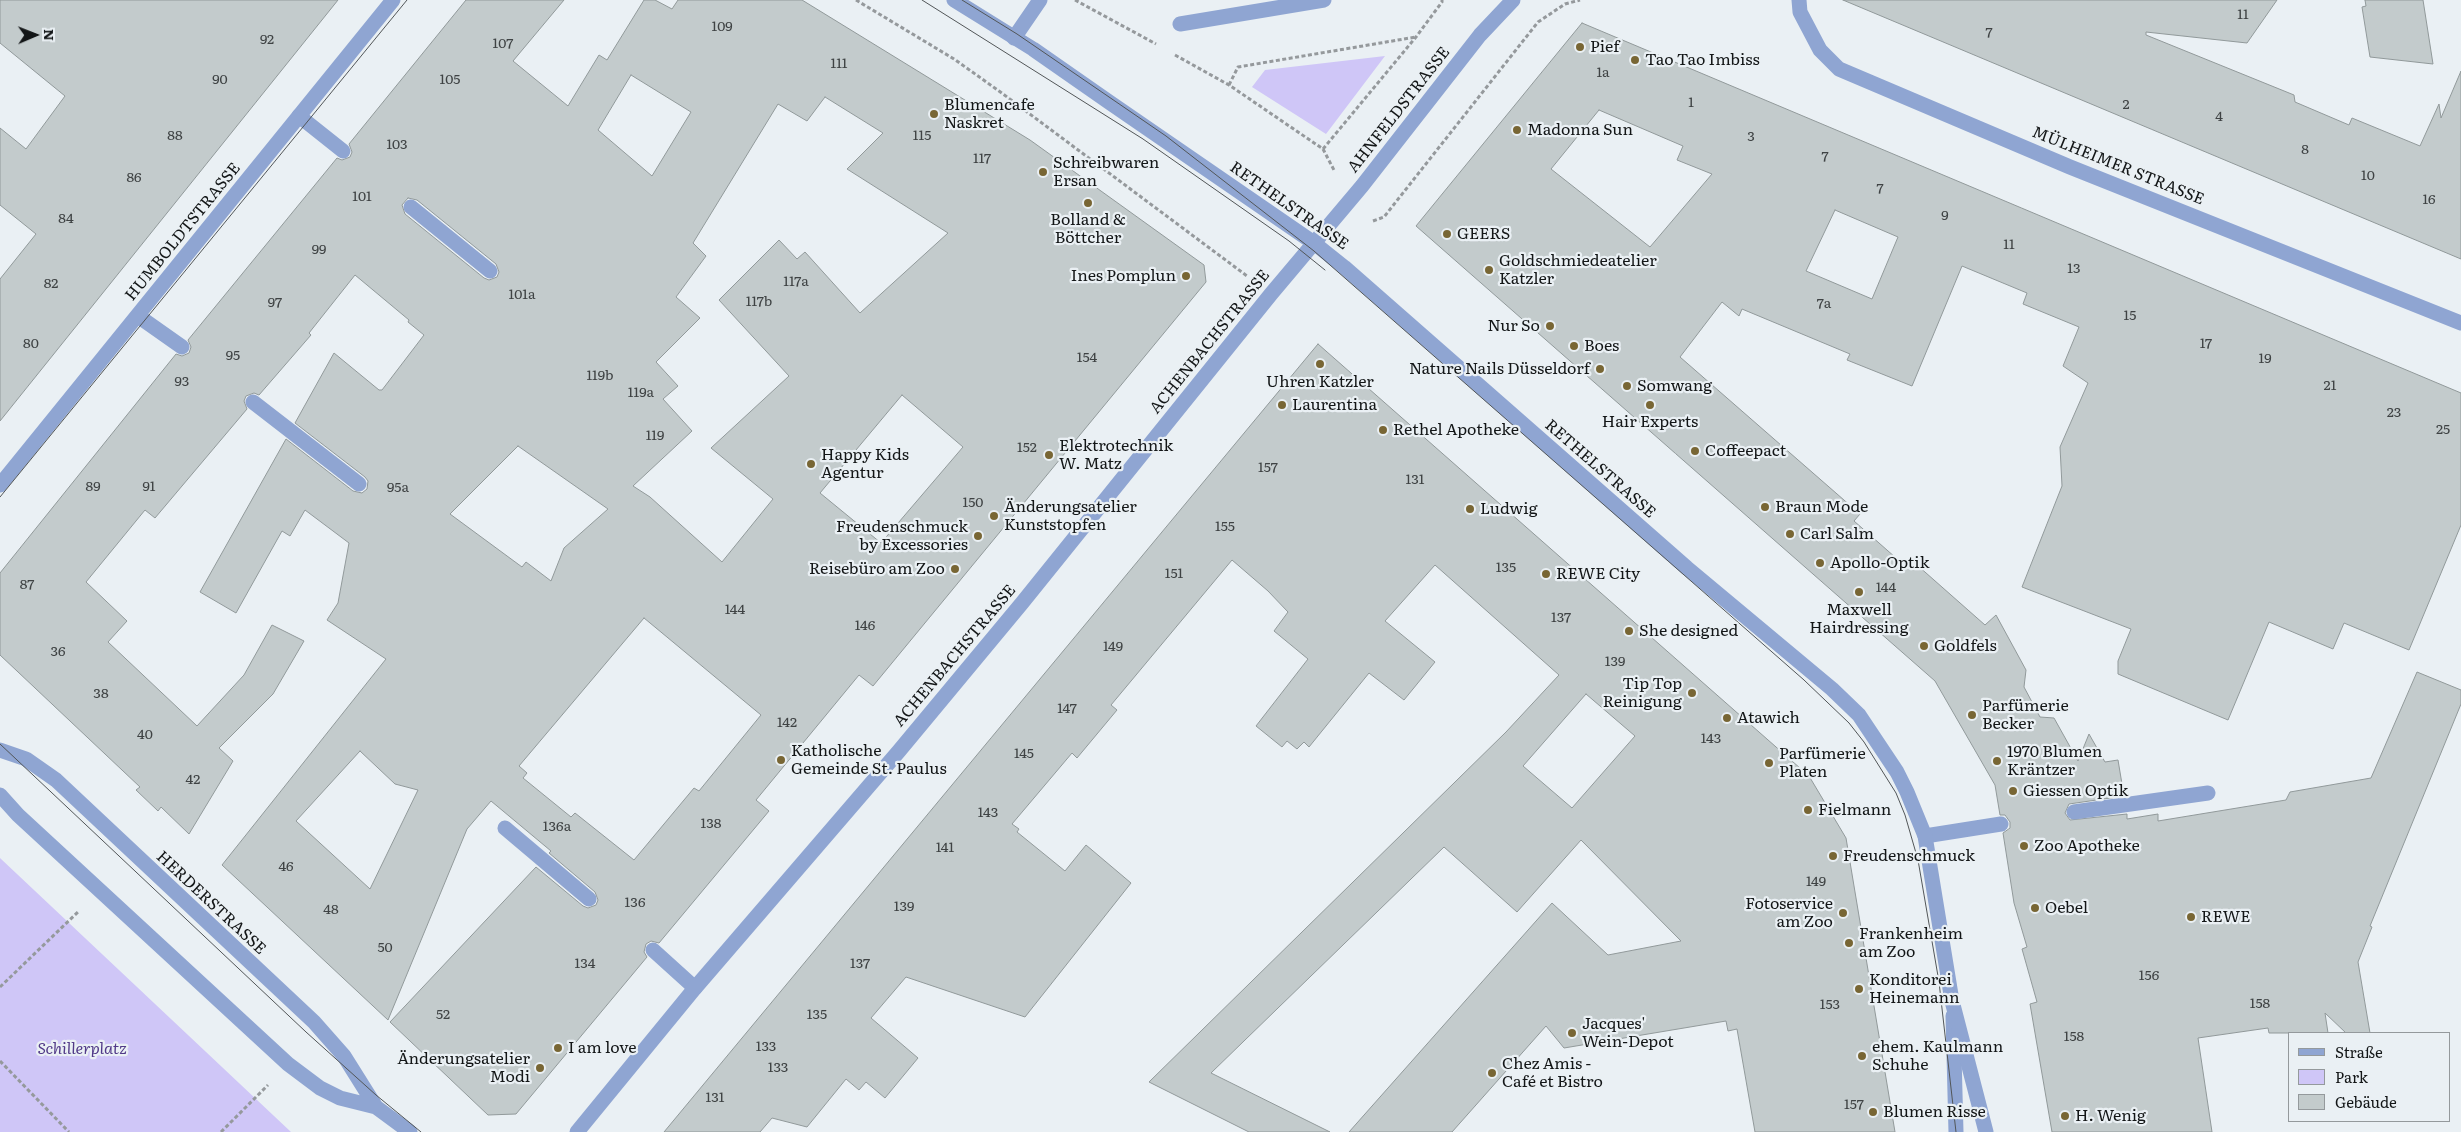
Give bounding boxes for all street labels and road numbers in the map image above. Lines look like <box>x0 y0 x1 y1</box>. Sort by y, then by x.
street label: AHNFELDSTRASSE <box>1344 43 1454 177</box>
street label: MÜLHEIMER STRASSE <box>2029 123 2207 209</box>
street label: RETHELSTRASSE <box>1226 158 1352 254</box>
street label: HUMBOLDTSTRASSE <box>121 159 245 305</box>
street label: ACHENBACHSTRASSE <box>1146 266 1274 418</box>
street label: RETHELSTRASSE <box>1541 416 1659 522</box>
street label: ACHENBACHSTRASSE <box>890 581 1020 731</box>
street label: HERDERSTRASSE <box>152 847 270 959</box>

